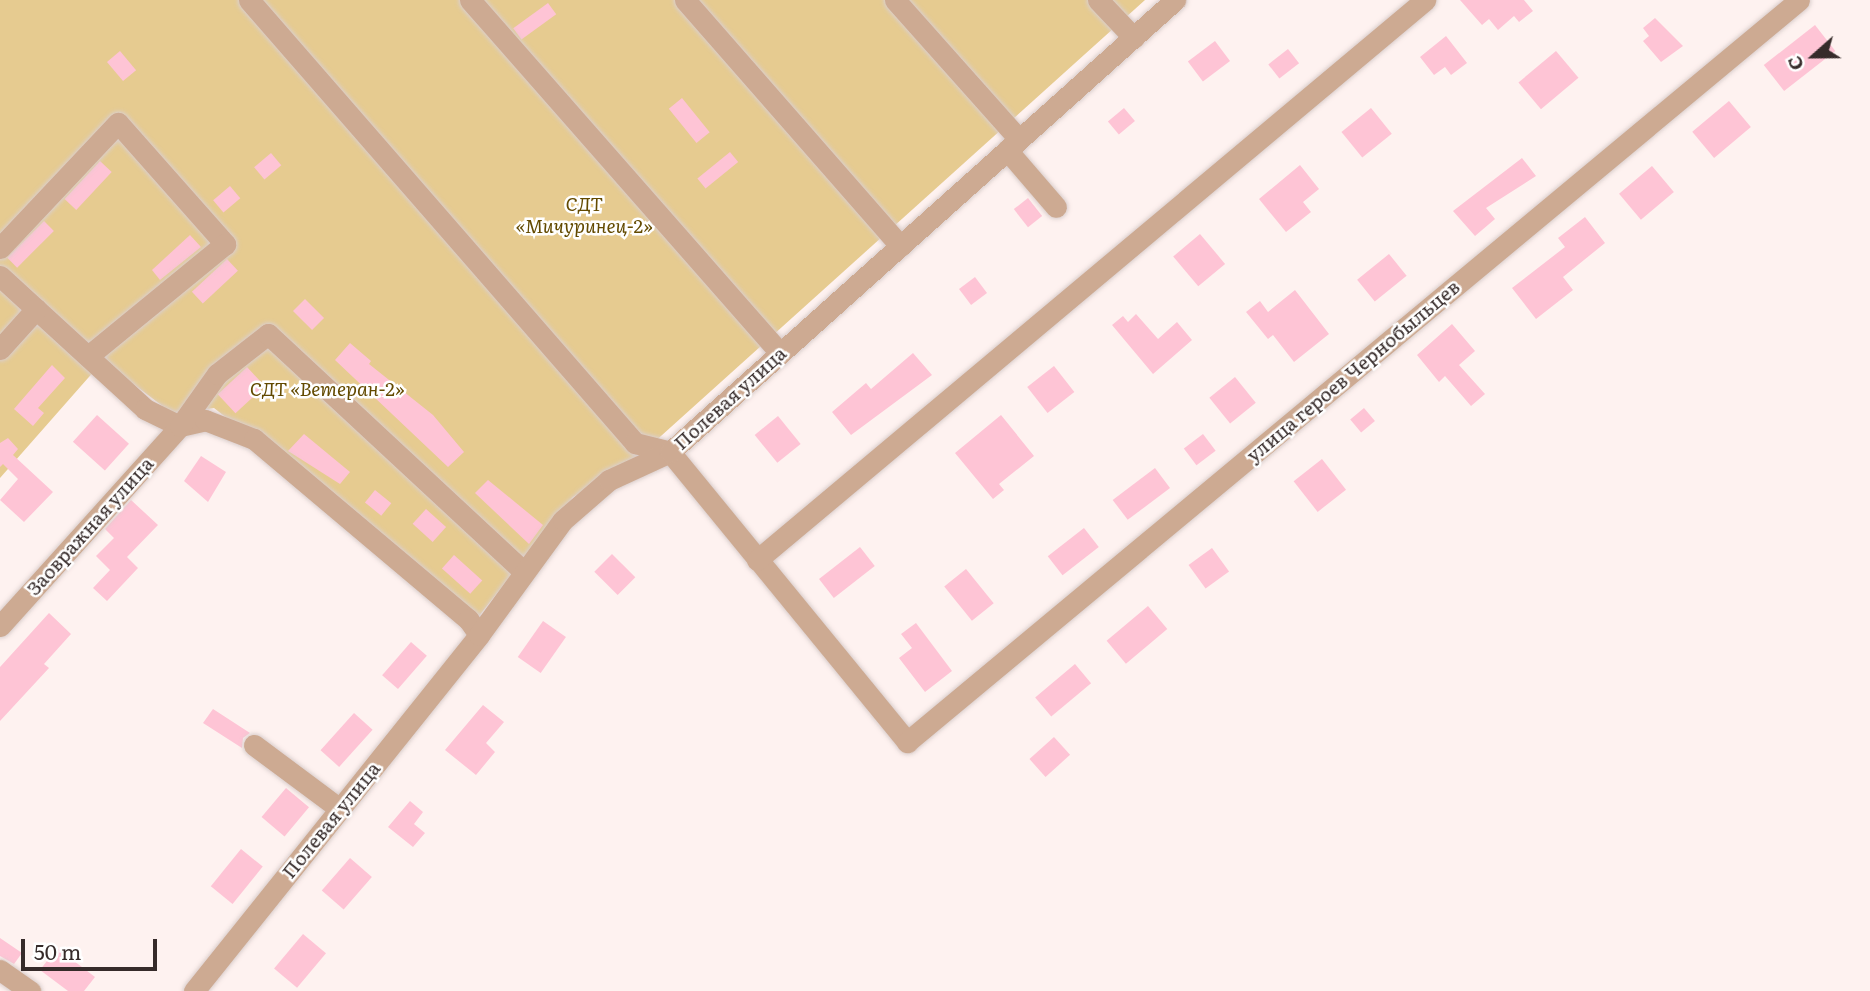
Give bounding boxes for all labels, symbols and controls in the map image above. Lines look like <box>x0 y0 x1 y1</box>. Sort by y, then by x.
north arrow <box>1779 21 1849 91</box>
text: С <box>1779 52 1810 75</box>
park label: СДТ «Мичуринец-2» <box>515 193 653 237</box>
street label: улица героев Чернобыльцев <box>1242 275 1464 467</box>
street label: Полевая улица <box>669 342 791 454</box>
park label: СДТ «Ветеран-2» <box>250 378 404 400</box>
street label: Заовражная улица <box>22 452 158 600</box>
street label: Полевая улица <box>277 757 385 883</box>
scale bar <box>24 925 161 969</box>
text: 50 m <box>34 935 81 966</box>

